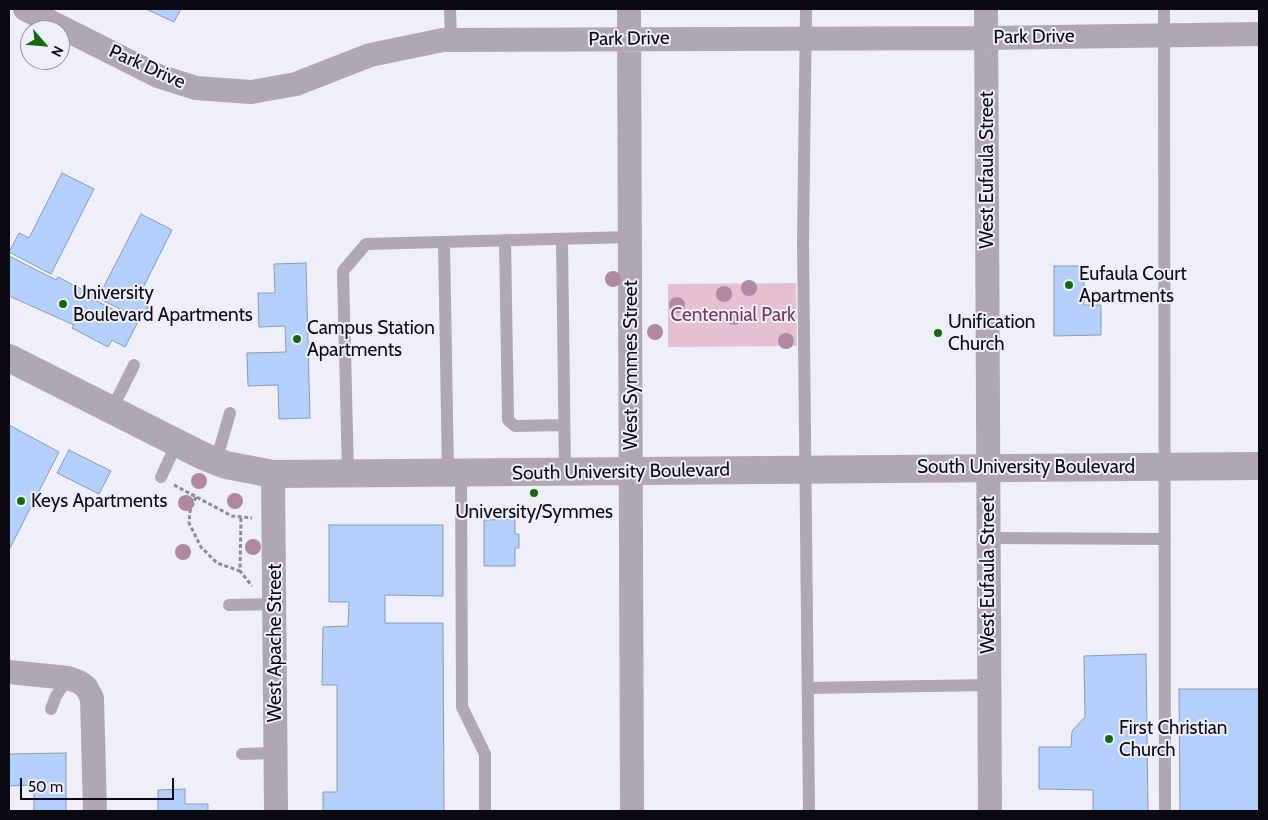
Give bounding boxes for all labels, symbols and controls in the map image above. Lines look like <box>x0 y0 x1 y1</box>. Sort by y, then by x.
north arrow <box>20 20 70 70</box>
street label: Park Drive <box>993 25 1075 49</box>
street label: Park Drive <box>588 27 670 51</box>
street label: Park Drive <box>105 40 189 94</box>
text: N <box>47 43 68 60</box>
street label: West Eufaula Street <box>976 91 998 249</box>
place label: Eufaula Court Apartments <box>1079 263 1187 307</box>
marker: Eufaula Court Apartments <box>1063 279 1075 291</box>
street label: West Symmes Street <box>620 280 642 450</box>
place label: University Boulevard Apartments <box>73 282 253 326</box>
marker: University Boulevard Apartments <box>57 298 69 310</box>
park label: Centennial Park <box>670 304 796 326</box>
place label: Unification Church <box>948 311 1035 355</box>
place label: Campus Station Apartments <box>307 317 435 361</box>
marker: Unification Church <box>932 327 944 339</box>
marker: Campus Station Apartments <box>291 333 303 345</box>
street label: South University Boulevard <box>917 456 1135 478</box>
street label: South University Boulevard <box>512 459 730 485</box>
marker: University/Symmes <box>528 487 540 499</box>
place label: Keys Apartments <box>31 490 167 512</box>
marker: Keys Apartments <box>15 495 27 507</box>
street label: West Eufaula Street <box>977 496 999 654</box>
place label: University/Symmes <box>455 501 613 523</box>
street label: West Apache Street <box>264 564 286 722</box>
place label: First Christian Church <box>1119 717 1227 761</box>
marker: First Christian Church <box>1103 733 1115 745</box>
scale bar <box>22 768 176 800</box>
text: 50 m <box>28 778 63 796</box>

